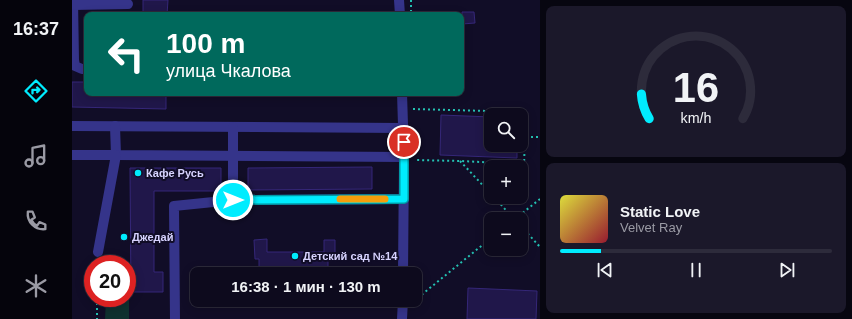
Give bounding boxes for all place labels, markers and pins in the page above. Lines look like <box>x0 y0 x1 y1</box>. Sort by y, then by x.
pin <box>387 125 421 159</box>
place label: Кафе Русь <box>146 167 204 179</box>
marker: Кафе Русь <box>133 168 143 178</box>
place label: Джедай <box>132 231 173 243</box>
marker: Джедай <box>119 232 129 242</box>
place label: Детский сад №14 <box>303 250 398 262</box>
marker: Детский сад №14 <box>290 251 300 261</box>

